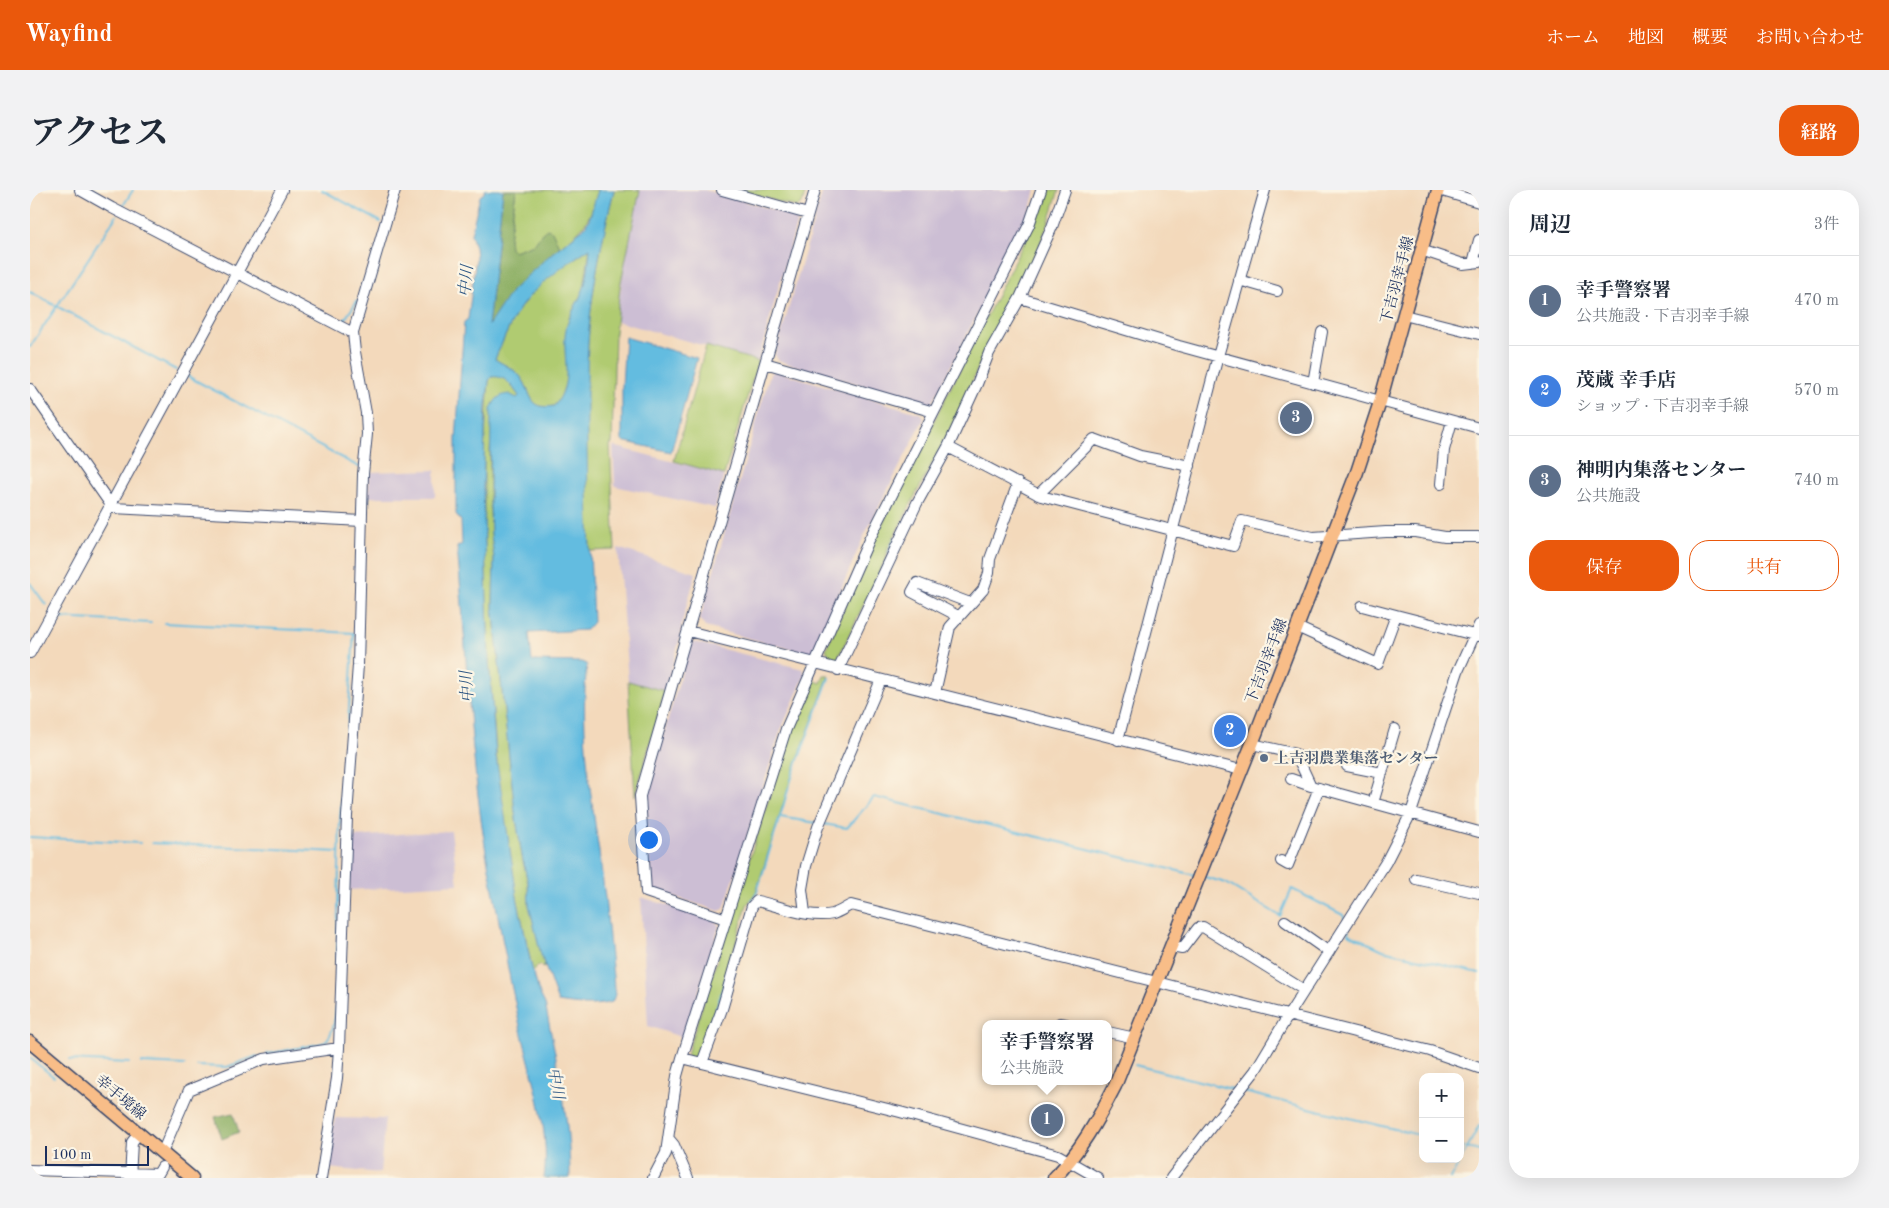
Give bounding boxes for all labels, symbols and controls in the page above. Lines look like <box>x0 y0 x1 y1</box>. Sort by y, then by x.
text: Wayfind <box>25 23 112 47</box>
text: ホーム <box>1546 29 1600 47</box>
text: 地図 <box>1628 29 1664 47</box>
text: 概要 <box>1692 29 1728 47</box>
text: お問い合わせ <box>1756 29 1864 47</box>
button: 経路 <box>1779 105 1859 156</box>
text: アクセス <box>30 117 169 152</box>
text: 周辺 <box>1529 215 1571 236</box>
text: 3件 <box>1814 217 1839 233</box>
street label: 下吉羽幸手線 <box>1378 234 1417 326</box>
water label: 中川 <box>456 262 477 298</box>
text: 幸手警察署 <box>1576 282 1671 301</box>
text: 1 <box>1540 293 1550 309</box>
text: 470 m <box>1794 293 1839 309</box>
text: 公共施設 · 下吉羽幸手線 <box>1576 309 1749 325</box>
text: 茂蔵 幸手店 <box>1576 372 1676 391</box>
text: 2 <box>1540 383 1550 399</box>
text: 570 m <box>1794 383 1839 399</box>
pin: 3 <box>1280 399 1312 437</box>
text: ショップ · 下吉羽幸手線 <box>1576 399 1749 415</box>
text: 神明内集落センター <box>1576 462 1746 481</box>
text: 3 <box>1540 473 1550 489</box>
text: 740 m <box>1794 473 1839 489</box>
text: 公共施設 <box>1576 489 1640 505</box>
button: 保存 <box>1529 540 1679 591</box>
button: 共有 <box>1689 540 1839 591</box>
street label: 下吉羽幸手線 <box>1242 616 1291 706</box>
water label: 中川 <box>457 668 477 704</box>
pin: 2 <box>1214 712 1246 750</box>
place label: 上吉羽農業集落センター <box>1274 750 1438 767</box>
marker: 上吉羽農業集落センター <box>1258 752 1270 764</box>
your location <box>636 827 662 853</box>
popup <box>982 1020 1112 1085</box>
text: 幸手警察署 <box>999 1034 1095 1053</box>
text: 公共施設 <box>999 1061 1064 1077</box>
water label: 中川 <box>544 1066 568 1102</box>
street label: 幸手境線 <box>92 1072 149 1123</box>
map controls <box>1419 1073 1464 1163</box>
button: + <box>1419 1073 1464 1118</box>
pin: 1 <box>1031 1101 1063 1139</box>
button: − <box>1419 1118 1464 1163</box>
scale bar <box>45 1143 149 1166</box>
text: 100 m <box>52 1148 91 1162</box>

